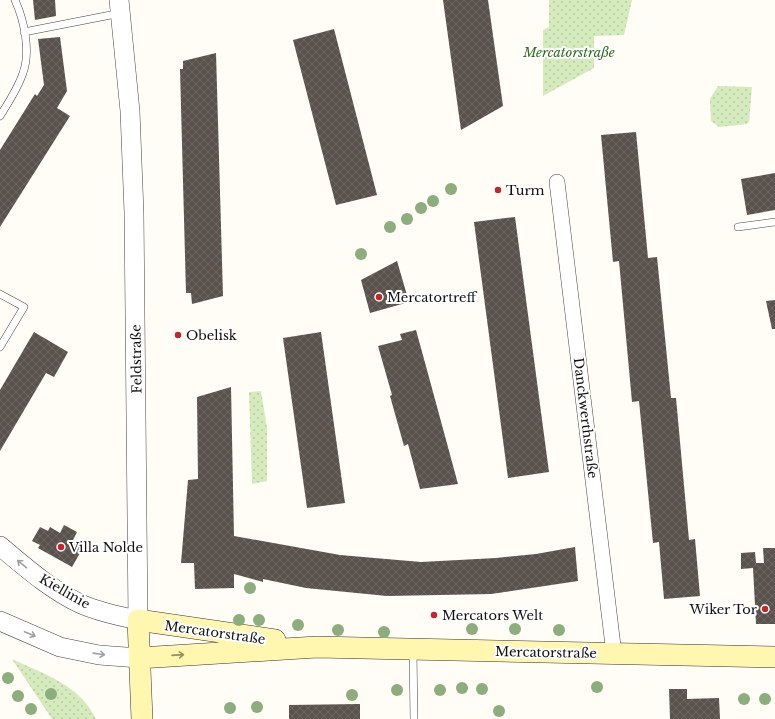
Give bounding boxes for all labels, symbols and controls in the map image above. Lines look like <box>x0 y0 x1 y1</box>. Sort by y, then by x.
park label: Mercatorstraße <box>522 44 615 61</box>
place label: Turm <box>506 182 545 199</box>
marker: Turm <box>493 185 503 195</box>
place label: Mercatortreff <box>387 289 478 306</box>
marker: Mercatortreff <box>374 292 384 302</box>
street label: Feldstraße <box>127 324 146 394</box>
place label: Obelisk <box>186 327 237 344</box>
marker: Obelisk <box>173 330 183 340</box>
street label: Danckwerthstraße <box>570 357 601 479</box>
place label: Villa Nolde <box>68 539 143 556</box>
marker: Villa Nolde <box>56 542 66 552</box>
one-way arrow <box>17 560 28 569</box>
street label: Kiellinie <box>36 570 93 613</box>
place label: Wiker Tor <box>689 601 758 618</box>
marker: Wiker Tor <box>760 604 770 614</box>
place label: Mercators Welt <box>442 607 543 624</box>
marker: Mercators Welt <box>429 610 439 620</box>
street label: Mercatorstraße <box>163 617 266 648</box>
one-way arrow <box>24 631 36 638</box>
street label: Mercatorstraße <box>495 643 597 662</box>
one-way arrow <box>92 650 105 658</box>
one-way arrow <box>171 652 184 659</box>

